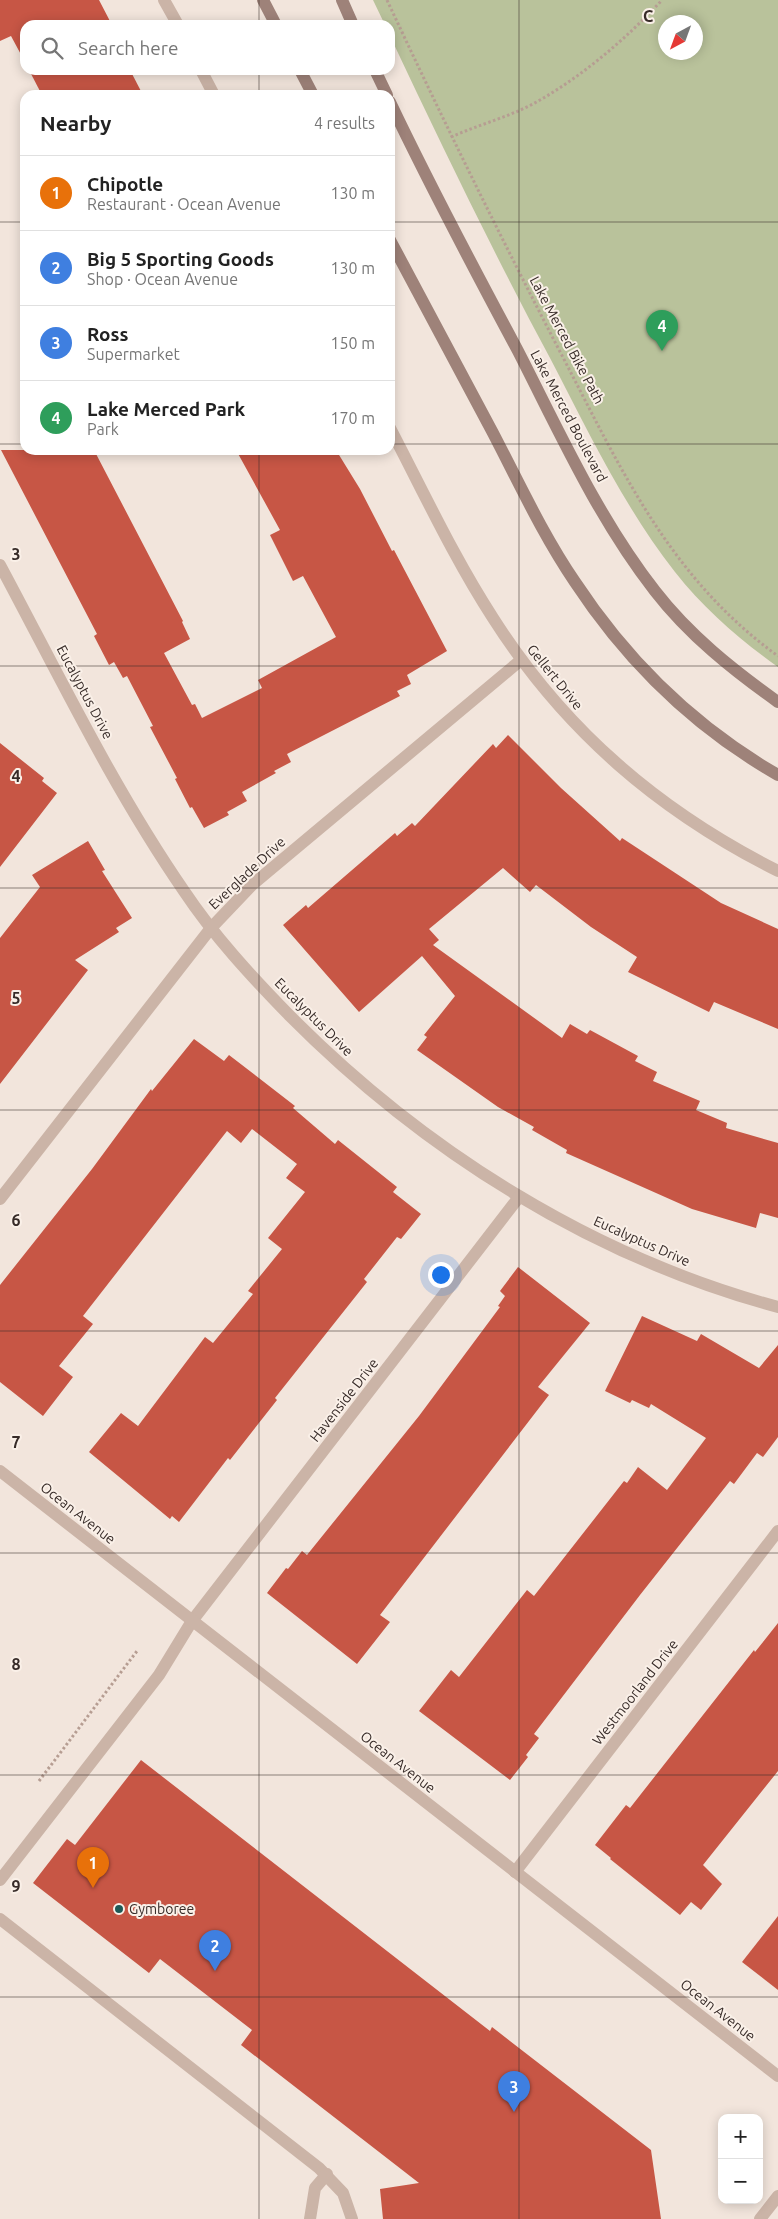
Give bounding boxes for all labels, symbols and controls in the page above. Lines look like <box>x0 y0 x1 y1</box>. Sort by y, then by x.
text: C <box>643 7 653 25</box>
north arrow <box>658 15 703 60</box>
search box <box>20 20 395 75</box>
icon: search <box>38 34 66 62</box>
text: Search here <box>78 37 178 59</box>
text: Nearby <box>40 111 111 135</box>
text: 4 results <box>314 114 375 132</box>
text: Chipotle <box>87 173 163 195</box>
text: 1 <box>51 184 61 202</box>
text: 130 m <box>330 184 375 202</box>
text: Restaurant · Ocean Avenue <box>87 195 281 213</box>
text: Big 5 Sporting Goods <box>87 248 274 270</box>
text: 2 <box>51 259 61 277</box>
text: 130 m <box>330 259 375 277</box>
text: Shop · Ocean Avenue <box>87 270 238 288</box>
street label: Lake Merced Bike Path <box>527 274 607 406</box>
pin: 4 <box>646 310 678 351</box>
text: Ross <box>87 323 128 345</box>
text: 3 <box>51 334 61 352</box>
text: 150 m <box>330 334 375 352</box>
text: Supermarket <box>87 345 180 363</box>
street label: Lake Merced Boulevard <box>527 347 611 485</box>
text: Lake Merced Park <box>87 398 245 420</box>
text: 4 <box>51 409 61 427</box>
text: 170 m <box>330 409 375 427</box>
text: Park <box>87 420 119 438</box>
text: 3 <box>11 545 21 563</box>
street label: Gellert Drive <box>524 641 586 713</box>
street label: Eucalyptus Drive <box>54 642 116 742</box>
text: 4 <box>11 767 21 785</box>
street label: Everglade Drive <box>205 834 289 912</box>
street label: Eucalyptus Drive <box>272 975 356 1059</box>
text: 5 <box>11 989 21 1007</box>
text: 6 <box>11 1211 21 1229</box>
street label: Eucalyptus Drive <box>591 1213 693 1269</box>
your location <box>428 1262 454 1288</box>
street label: Havenside Drive <box>307 1355 381 1445</box>
text: 7 <box>11 1433 21 1451</box>
street label: Ocean Avenue <box>37 1479 119 1547</box>
street label: Westmoorland Drive <box>589 1636 681 1748</box>
text: 8 <box>11 1655 21 1673</box>
street label: Ocean Avenue <box>357 1728 439 1796</box>
pin: 1 <box>77 1847 109 1888</box>
text: 9 <box>11 1877 21 1895</box>
place label: Gymboree <box>129 1901 194 1917</box>
marker: Gymboree <box>113 1903 125 1915</box>
pin: 2 <box>199 1930 231 1971</box>
street label: Ocean Avenue <box>677 1976 759 2044</box>
pin: 3 <box>498 2071 530 2112</box>
map controls <box>718 2114 763 2204</box>
button: + <box>718 2114 763 2159</box>
button: − <box>718 2159 763 2204</box>

